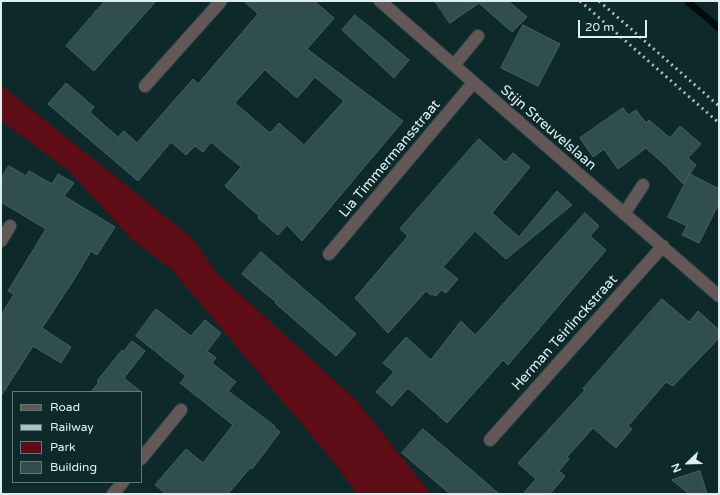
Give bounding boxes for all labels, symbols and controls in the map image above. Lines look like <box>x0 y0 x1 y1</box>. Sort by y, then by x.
scale bar <box>580 12 649 38</box>
text: 20 m <box>585 20 614 34</box>
street label: Stijn Streuvelslaan <box>497 82 599 174</box>
street label: Lia Timmermansstraat <box>336 97 444 221</box>
street label: Herman Teirlinckstraat <box>509 272 621 394</box>
legend <box>12 391 142 483</box>
text: Road <box>50 400 80 414</box>
text: Railway <box>50 420 94 434</box>
text: Park <box>50 440 76 454</box>
north arrow <box>668 443 708 483</box>
text: Building <box>50 460 97 474</box>
text: N <box>669 461 684 474</box>

